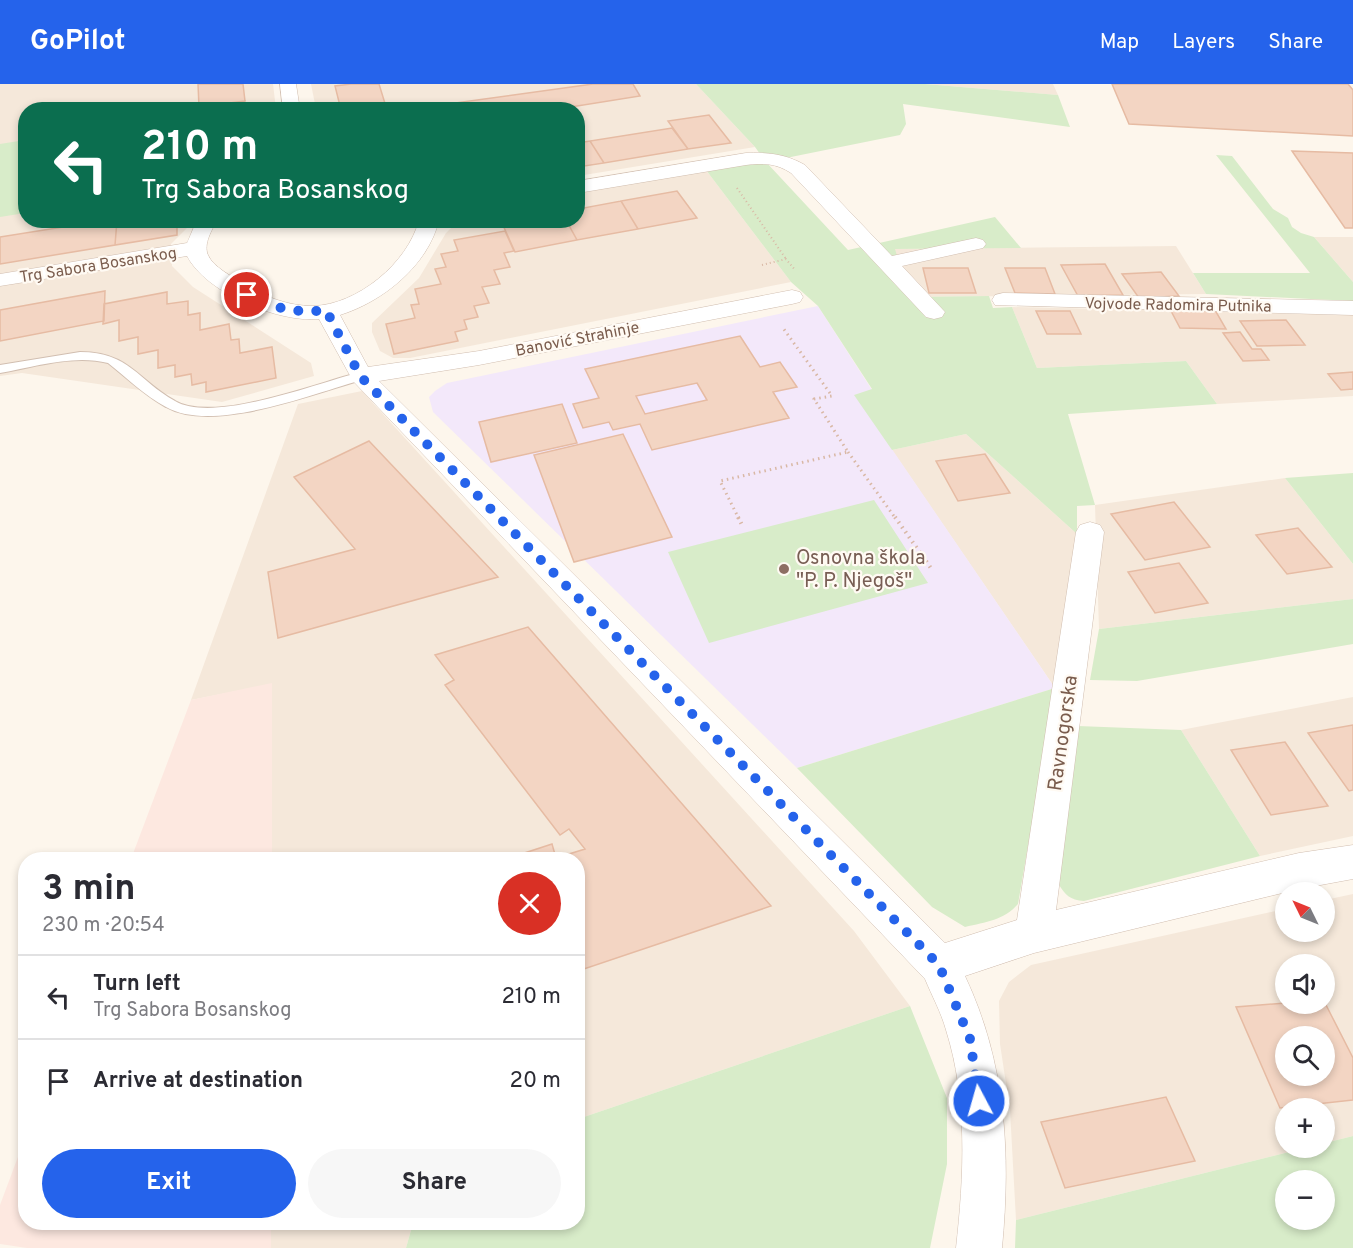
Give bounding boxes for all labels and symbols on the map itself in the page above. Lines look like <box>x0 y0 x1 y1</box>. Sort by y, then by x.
street label: Trg Sabora Bosanskog <box>18 244 178 288</box>
pin <box>221 269 272 320</box>
street label: Vojvode Radomira Putnika <box>1084 294 1272 318</box>
street label: Banović Strahinje <box>514 318 641 362</box>
place label: Osnovna škola "P. P. Njegoš" <box>796 546 925 595</box>
marker: Osnovna škola "P. P. Njegoš" <box>777 562 791 576</box>
street label: Ravnogorska <box>1043 674 1085 793</box>
north arrow <box>1275 882 1335 942</box>
position arrow <box>947 1069 1011 1133</box>

